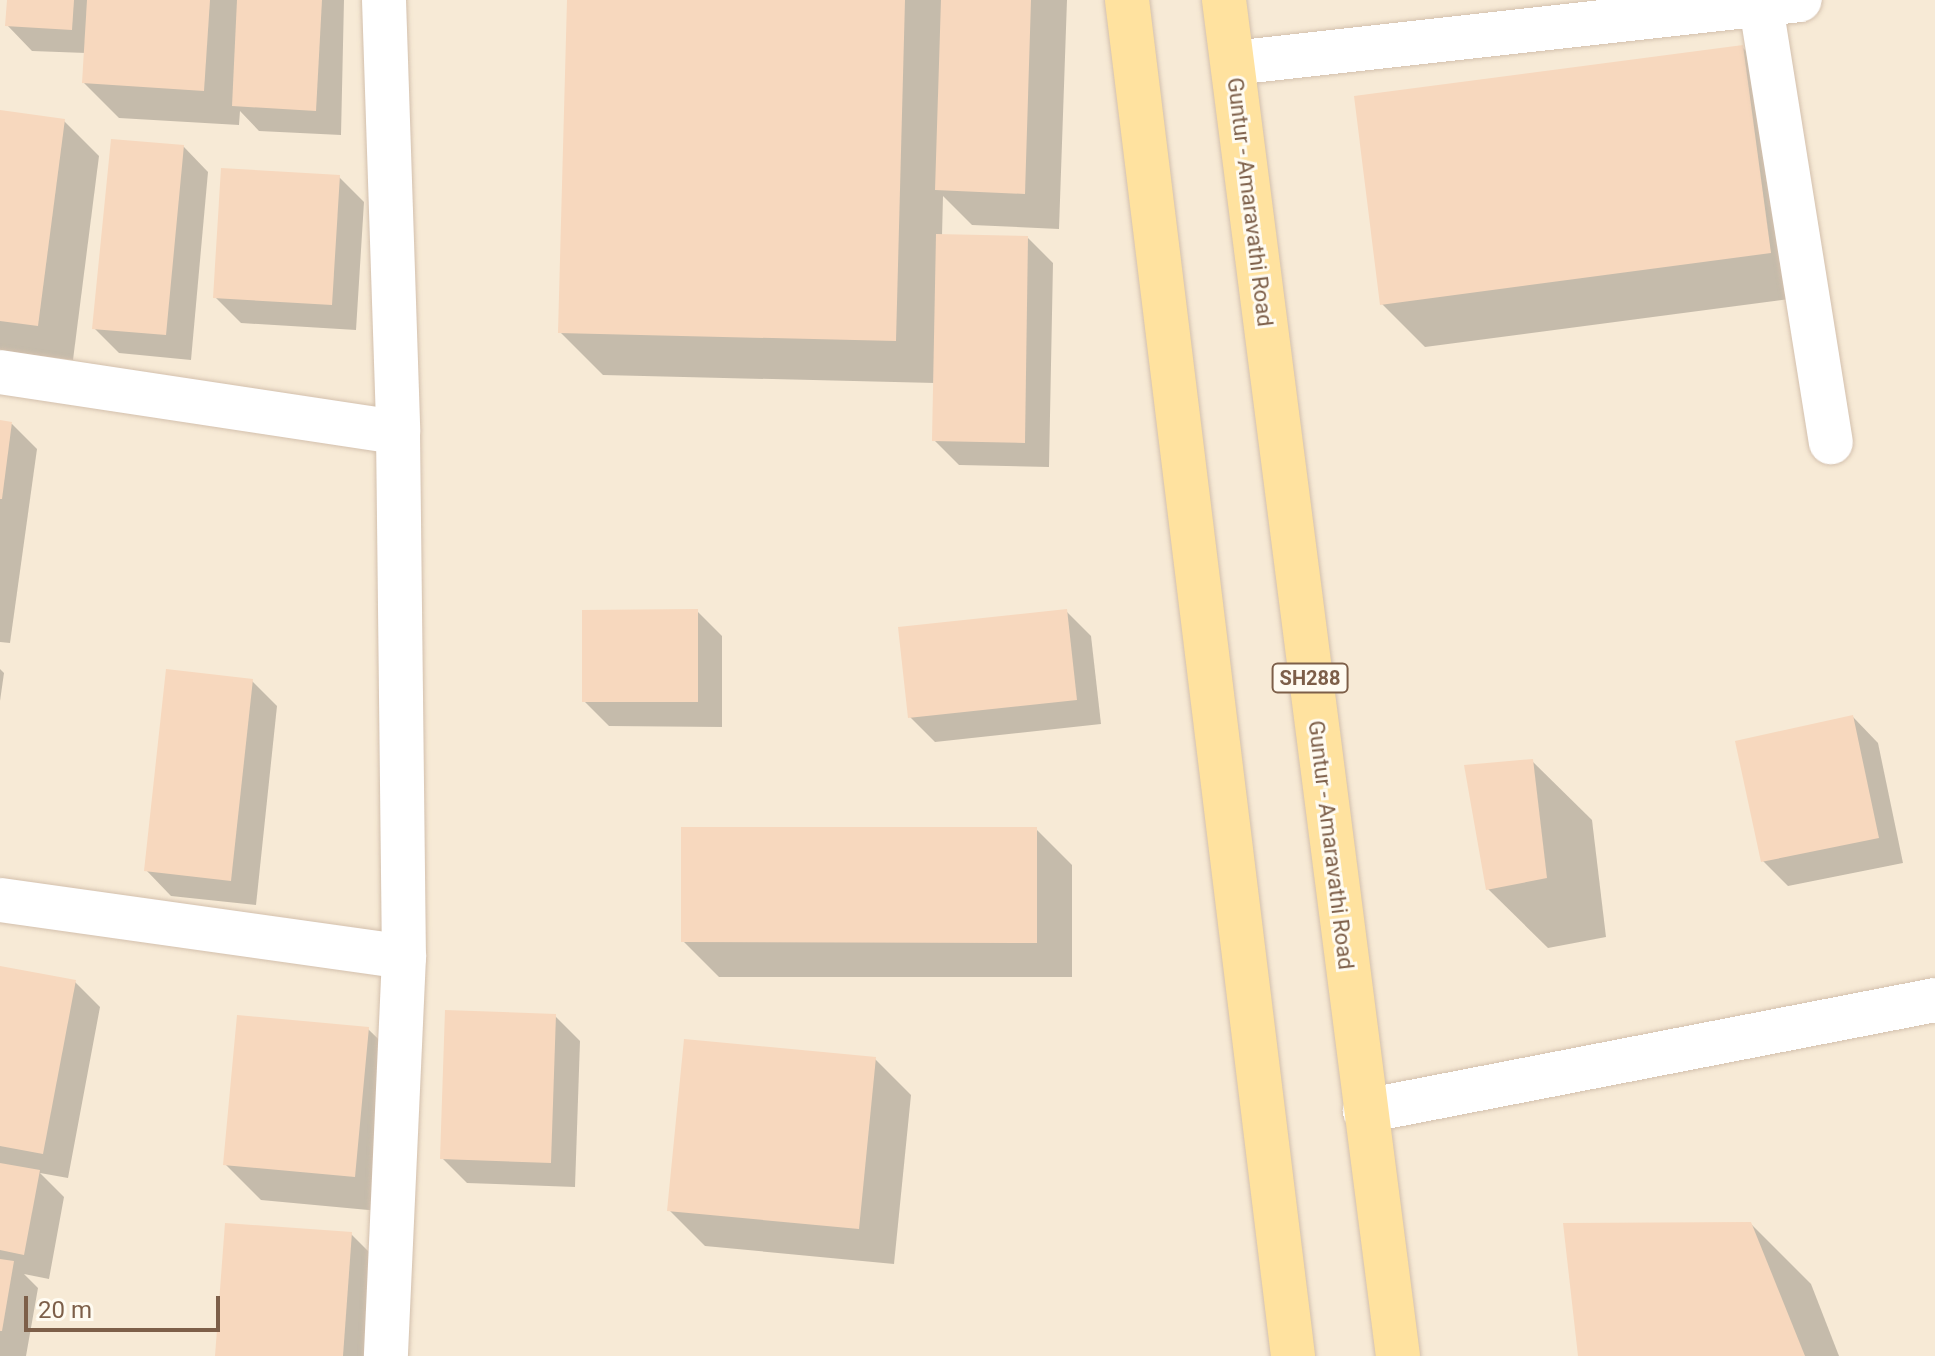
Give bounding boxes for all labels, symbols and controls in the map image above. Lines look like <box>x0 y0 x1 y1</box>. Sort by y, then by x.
street label: Guntur - Amaravathi Road <box>1222 76 1278 328</box>
road number: SH288 <box>1270 662 1350 694</box>
street label: Guntur - Amaravathi Road <box>1303 719 1359 971</box>
scale bar <box>28 1280 224 1330</box>
text: 20 m <box>38 1296 92 1324</box>

